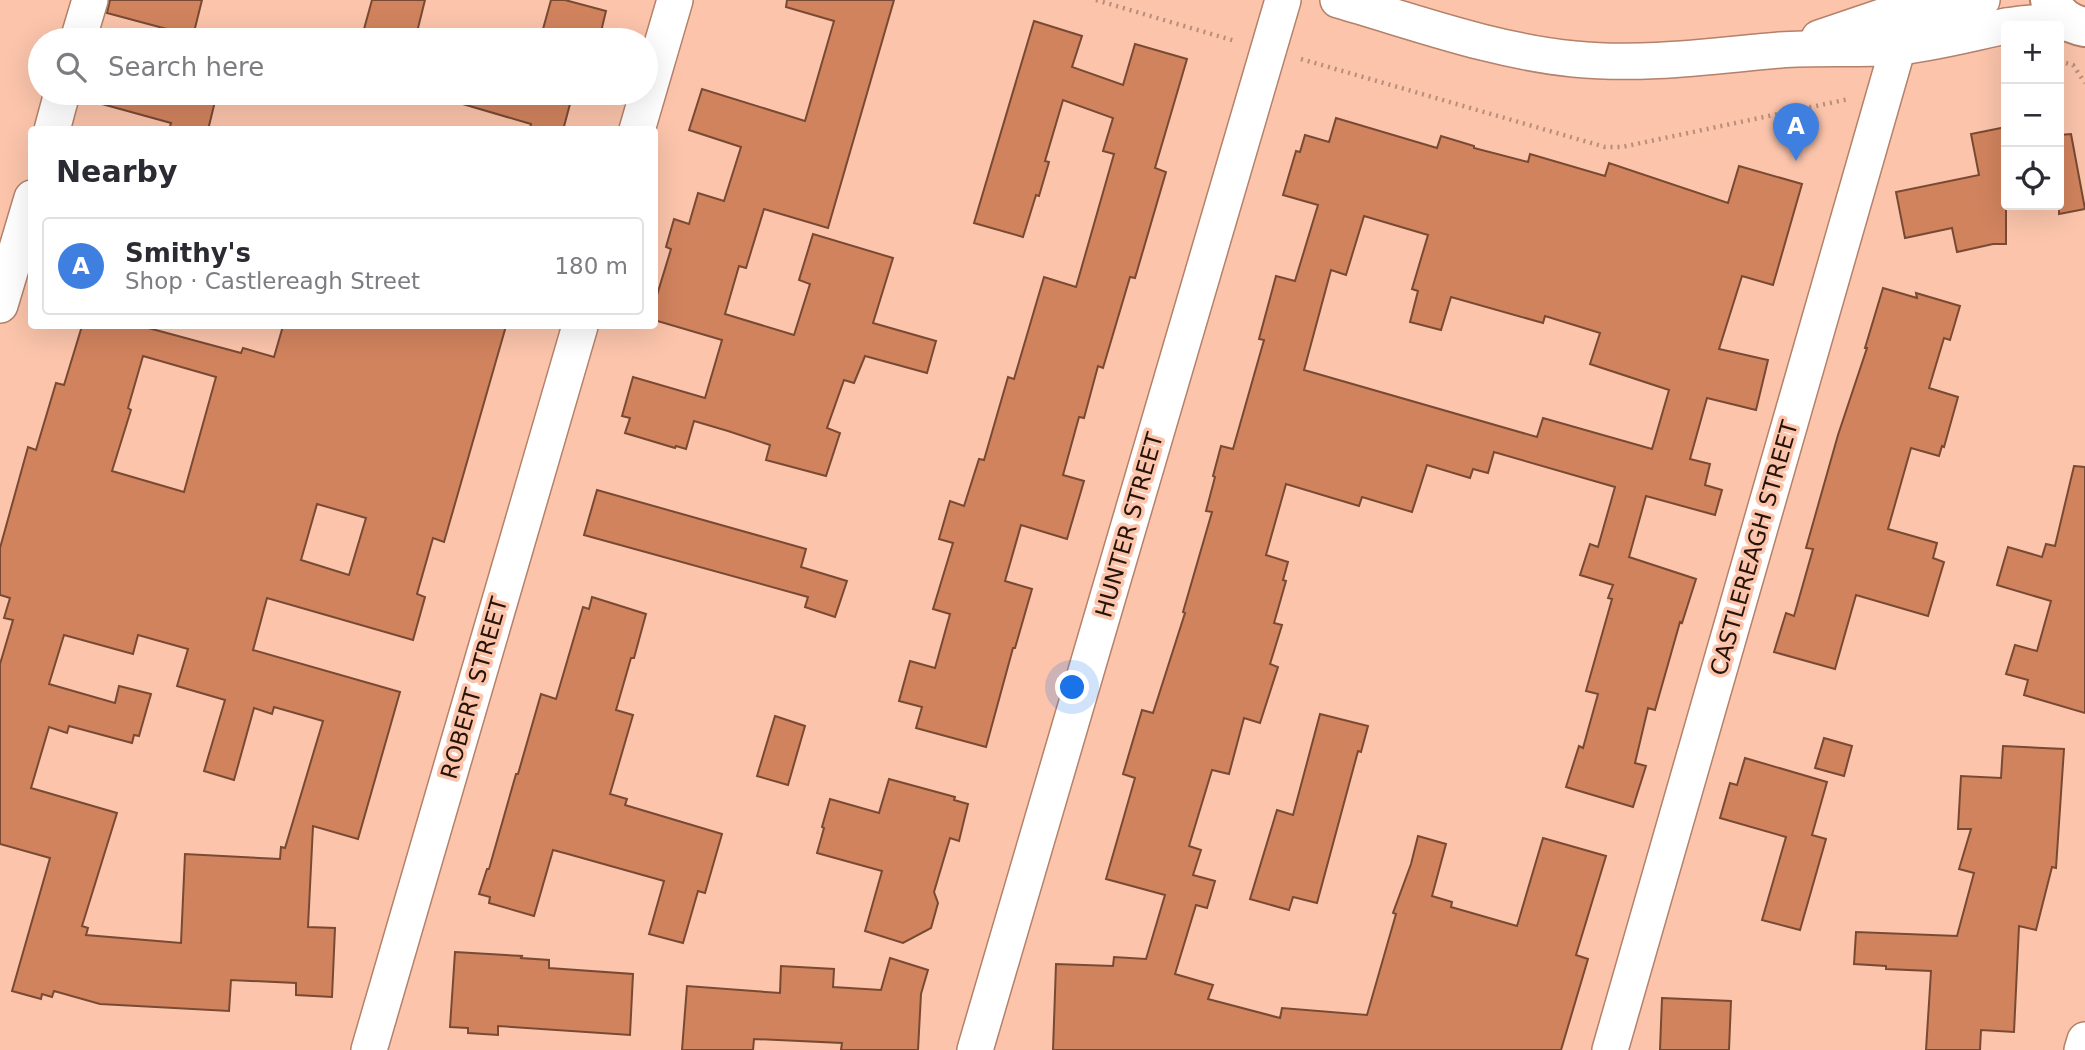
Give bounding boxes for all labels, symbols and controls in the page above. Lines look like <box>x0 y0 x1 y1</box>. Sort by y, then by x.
map controls <box>2001 21 2064 210</box>
button: + <box>2001 21 2064 84</box>
search box <box>28 28 658 105</box>
icon: search <box>52 48 90 86</box>
text: Search here <box>108 52 264 82</box>
button: − <box>2001 84 2064 147</box>
pin: A <box>1773 103 1819 161</box>
button: locate <box>2001 147 2064 210</box>
text: Nearby <box>56 154 178 189</box>
text: Smithy's <box>125 238 251 268</box>
text: A <box>72 253 90 279</box>
text: 180 m <box>554 253 628 279</box>
text: Shop · Castlereagh Street <box>125 268 420 294</box>
street label: CASTLEREAGH STREET <box>1705 417 1803 678</box>
street label: HUNTER STREET <box>1090 429 1168 620</box>
street label: ROBERT STREET <box>436 593 513 782</box>
your location <box>1055 670 1089 704</box>

